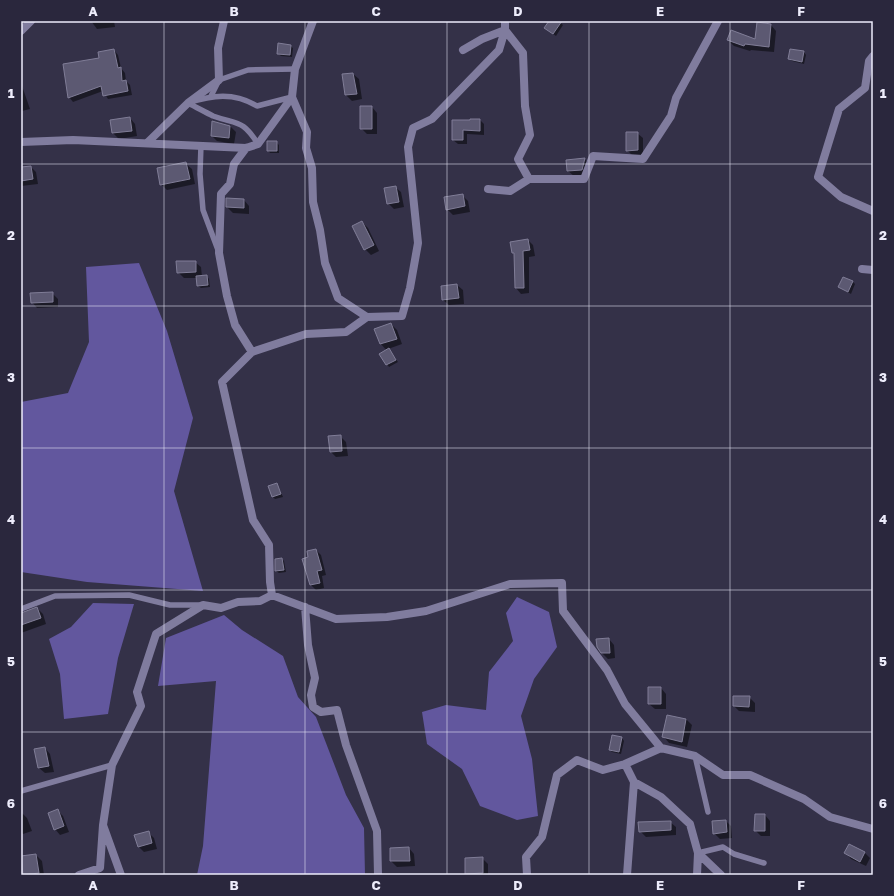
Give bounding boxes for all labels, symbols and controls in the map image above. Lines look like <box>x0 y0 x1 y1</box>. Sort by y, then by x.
text: A <box>88 3 98 19</box>
text: B <box>229 3 239 19</box>
text: C <box>371 3 381 19</box>
text: D <box>513 3 523 19</box>
text: E <box>656 3 664 19</box>
text: F <box>797 3 805 19</box>
text: 1 <box>8 85 15 101</box>
text: 1 <box>880 85 887 101</box>
text: 2 <box>7 227 15 243</box>
text: 2 <box>879 227 887 243</box>
text: 3 <box>7 369 15 385</box>
text: 3 <box>879 369 887 385</box>
text: 4 <box>7 511 15 527</box>
text: 4 <box>879 511 887 527</box>
text: 5 <box>7 653 15 669</box>
text: 5 <box>879 653 887 669</box>
text: 6 <box>7 795 15 811</box>
text: 6 <box>879 795 887 811</box>
text: A <box>88 877 98 893</box>
text: B <box>229 877 239 893</box>
text: C <box>371 877 381 893</box>
text: D <box>513 877 523 893</box>
text: E <box>656 877 664 893</box>
text: F <box>797 877 805 893</box>

